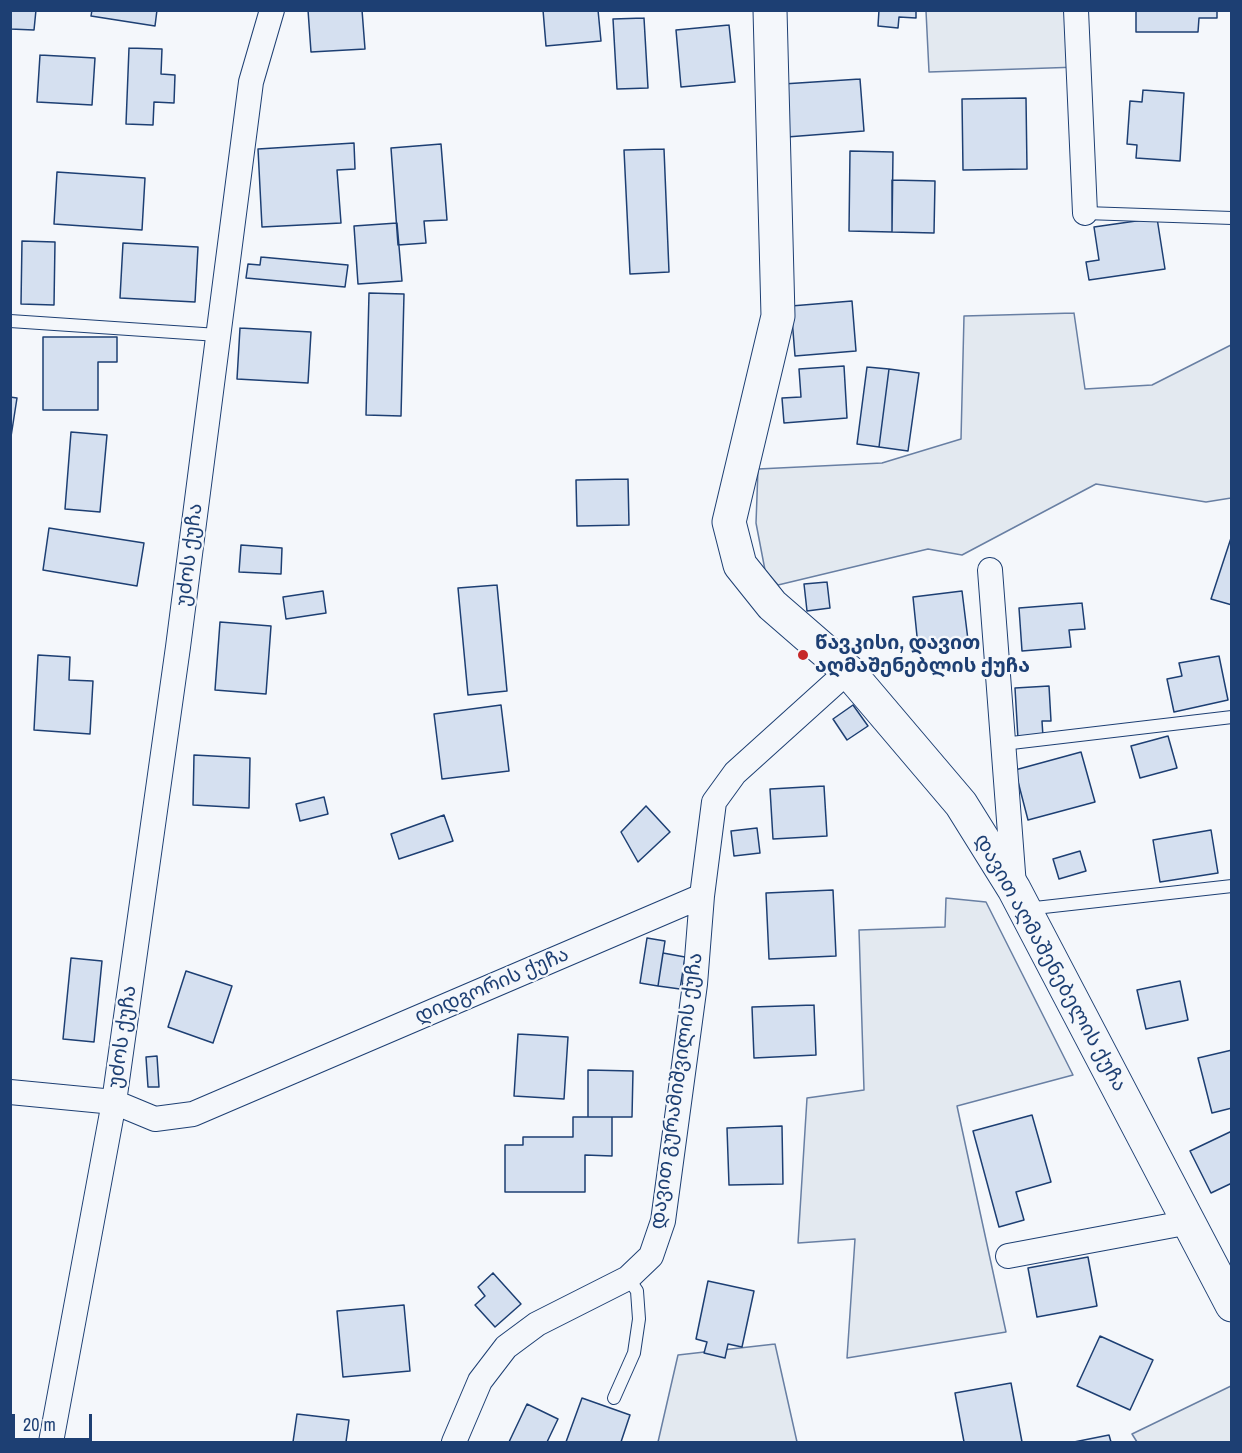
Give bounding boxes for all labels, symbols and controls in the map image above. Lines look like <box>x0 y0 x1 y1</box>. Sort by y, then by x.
street label: უძოს ქუჩა <box>172 502 208 608</box>
place label: წავკისი, დავით აღმაშენებლის ქუჩა <box>815 632 1030 679</box>
marker: წავკისი, დავით აღმაშენებლის ქუჩა <box>796 648 810 662</box>
street label: დავით აღმაშენებელის ქუჩა <box>969 830 1131 1096</box>
street label: დიდგორის ქუჩა <box>411 943 573 1029</box>
street label: დავით გურამიშვილის ქუჩა <box>646 951 708 1231</box>
street label: უძოს ქუჩა <box>104 984 142 1090</box>
scale bar <box>15 1402 94 1440</box>
text: 20 m <box>23 1412 56 1437</box>

